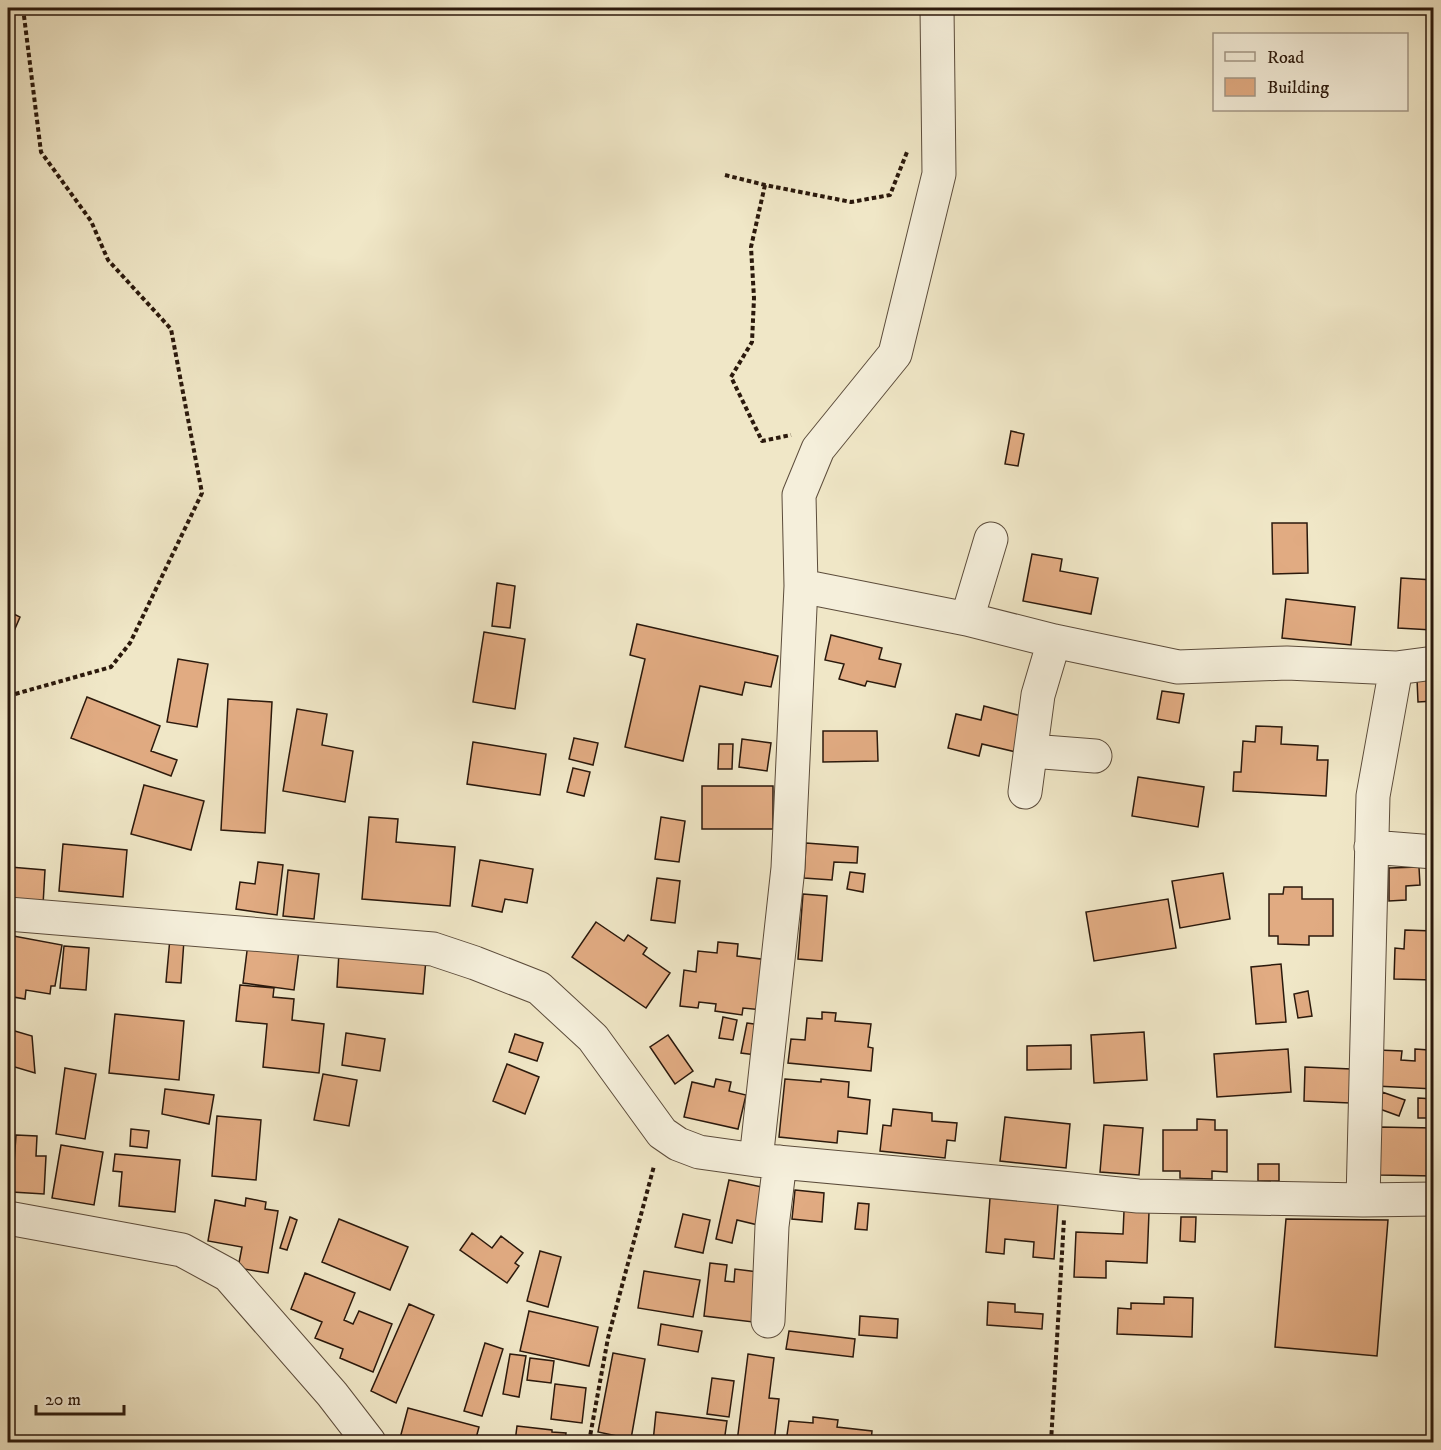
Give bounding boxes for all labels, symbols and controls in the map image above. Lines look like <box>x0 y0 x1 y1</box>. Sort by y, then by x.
legend <box>1213 33 1408 111</box>
text: Road <box>1267 47 1304 69</box>
text: Building <box>1267 77 1329 99</box>
scale bar <box>36 1378 124 1416</box>
text: 20 m <box>45 1389 81 1411</box>

